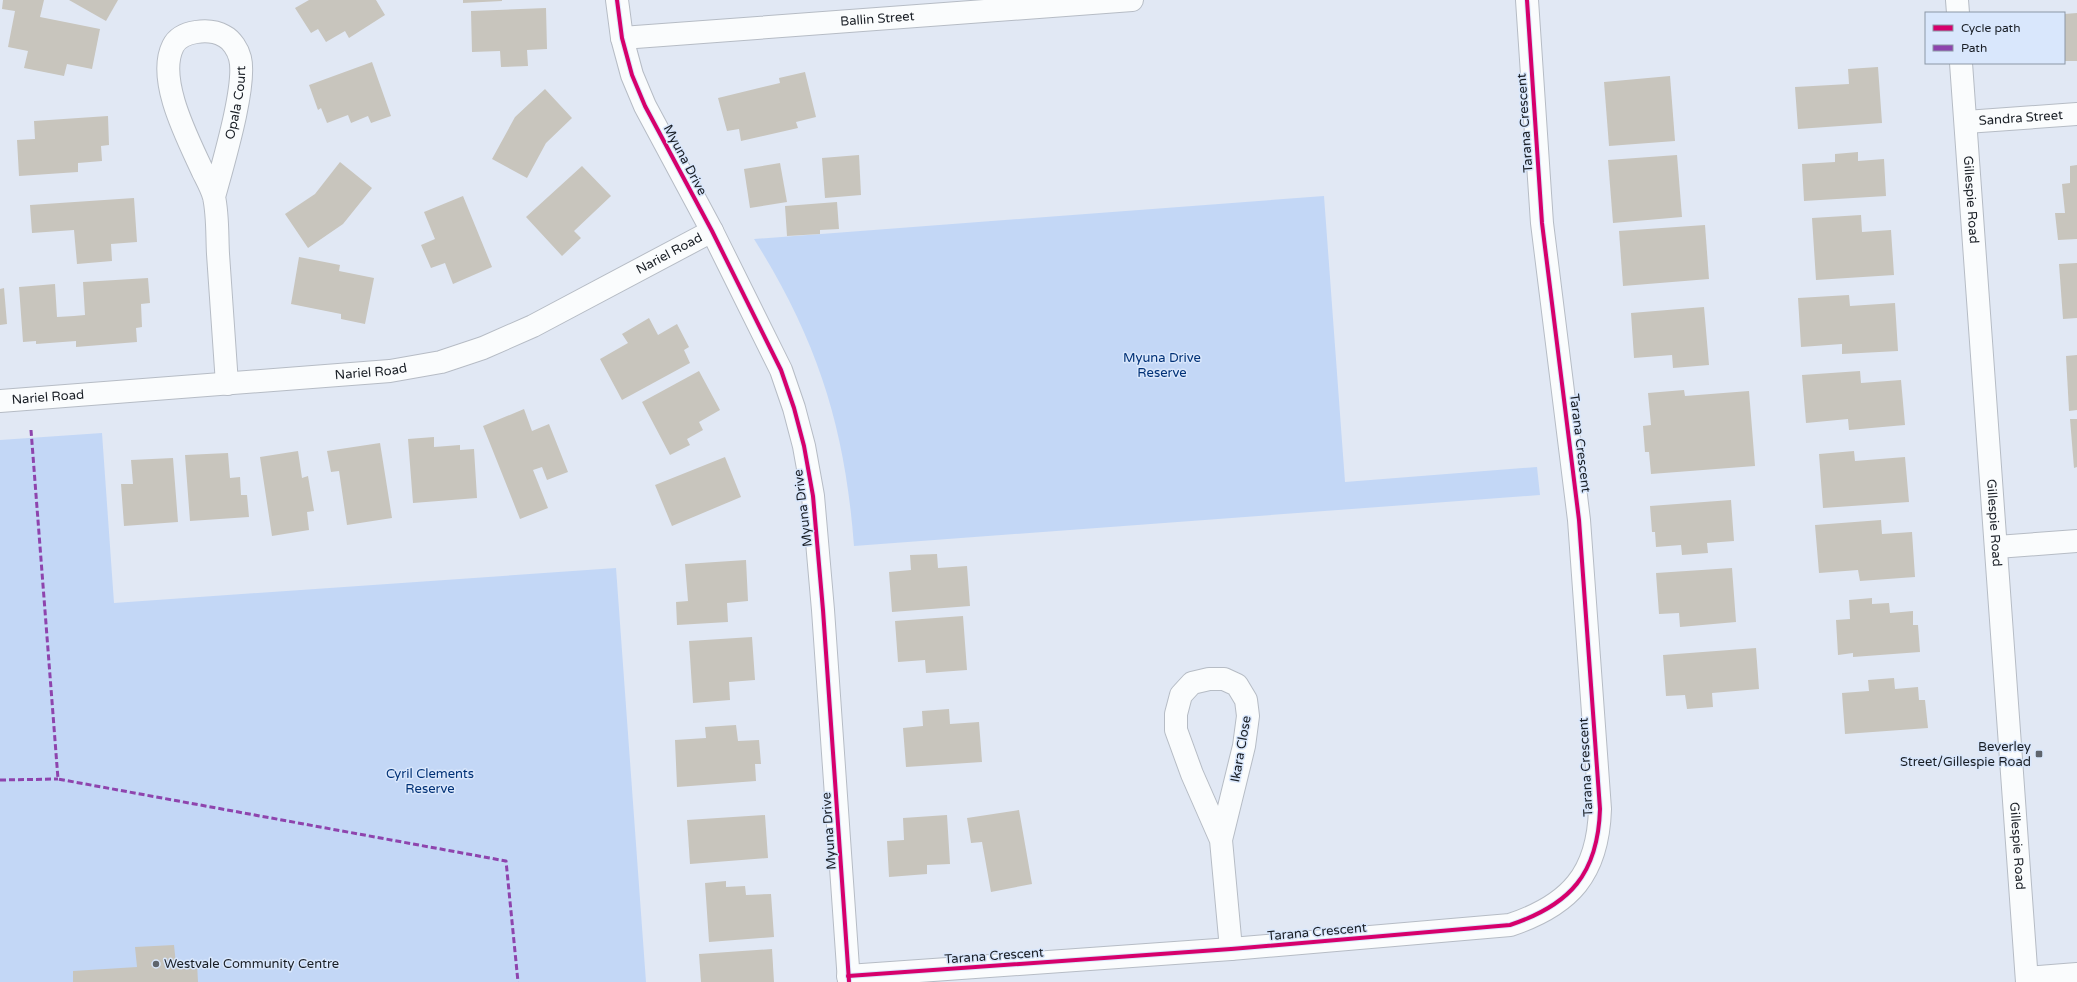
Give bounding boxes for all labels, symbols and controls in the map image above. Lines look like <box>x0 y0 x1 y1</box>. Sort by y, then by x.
street label: Ballin Street <box>840 8 915 30</box>
legend <box>1925 12 2065 64</box>
text: Cycle path <box>1961 21 2020 35</box>
text: Path <box>1961 41 1987 55</box>
street label: Opala Court <box>222 66 249 141</box>
street label: Tarana Crescent <box>1514 73 1536 173</box>
street label: Sandra Street <box>1978 107 2064 129</box>
street label: Myuna Drive <box>660 122 710 198</box>
street label: Gillespie Road <box>1960 155 1982 244</box>
street label: Nariel Road <box>633 230 705 278</box>
park label: Myuna Drive Reserve <box>1123 350 1201 381</box>
street label: Nariel Road <box>334 360 408 383</box>
street label: Nariel Road <box>11 387 85 408</box>
street label: Tarana Crescent <box>1566 393 1594 493</box>
street label: Myuna Drive <box>790 468 816 548</box>
street label: Gillespie Road <box>1983 478 2005 567</box>
street label: Ikara Close <box>1227 714 1255 784</box>
street label: Tarana Crescent <box>1575 717 1597 817</box>
place label: Beverley Street/Gillespie Road <box>1900 739 2031 770</box>
marker: Beverley Street/Gillespie Road <box>2034 749 2044 759</box>
park label: Cyril Clements Reserve <box>386 766 474 797</box>
street label: Myuna Drive <box>818 792 840 870</box>
street label: Gillespie Road <box>2006 801 2028 890</box>
street label: Tarana Crescent <box>1267 920 1367 944</box>
street label: Tarana Crescent <box>944 945 1044 967</box>
place label: Westvale Community Centre <box>164 956 339 972</box>
marker: Westvale Community Centre <box>151 959 161 969</box>

